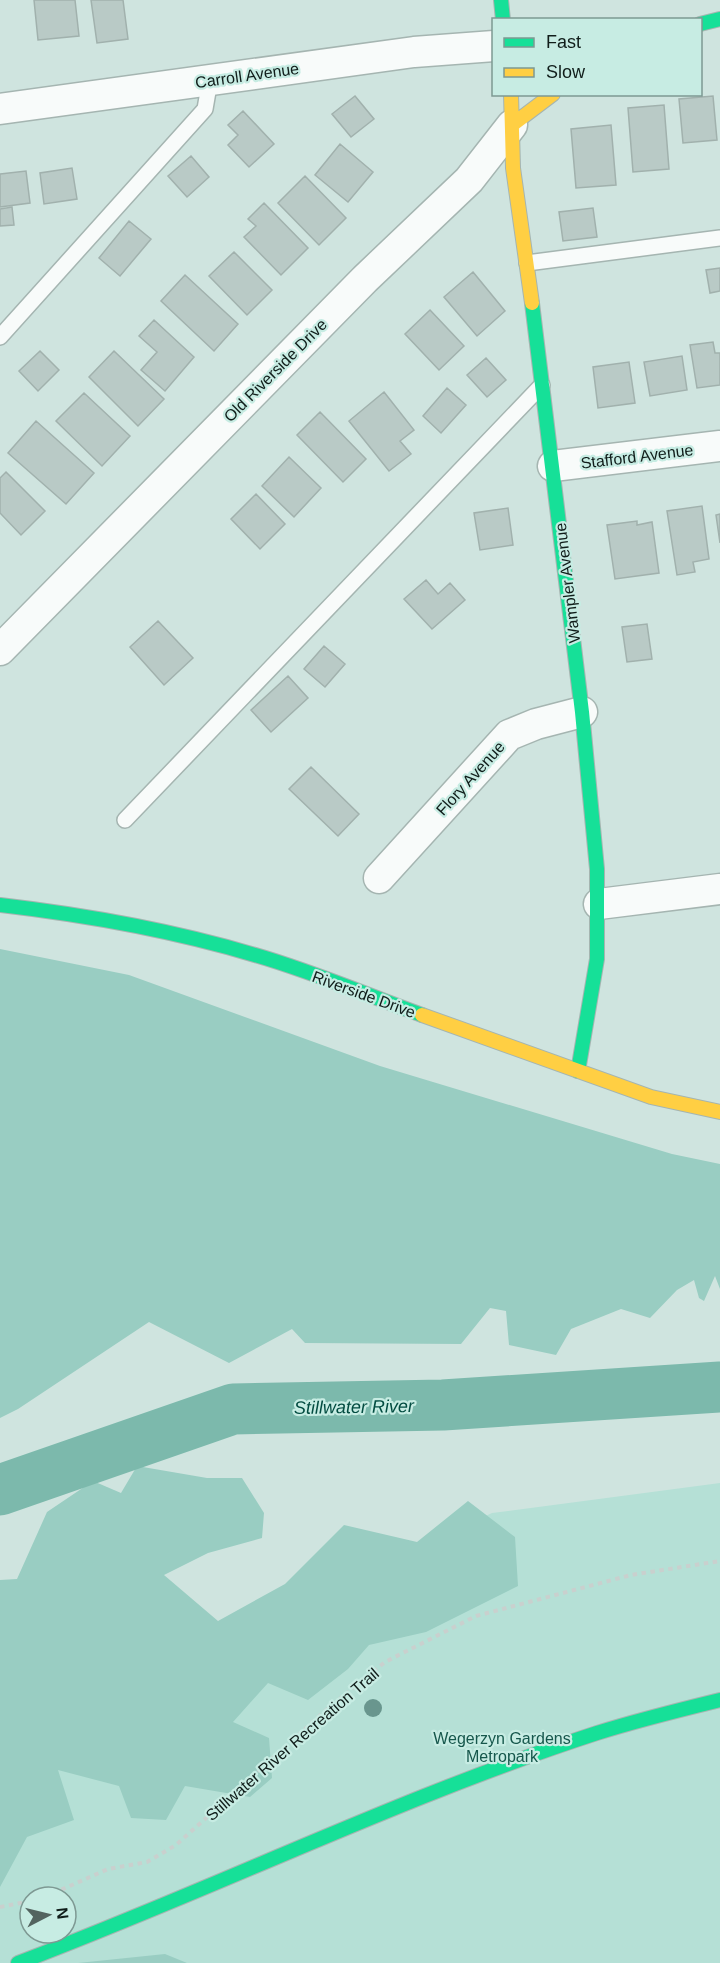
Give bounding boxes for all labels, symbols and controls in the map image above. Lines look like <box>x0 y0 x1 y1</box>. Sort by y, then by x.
legend <box>492 18 702 96</box>
text: Fast <box>546 32 581 52</box>
street label: Carroll Avenue <box>194 60 300 91</box>
text: Slow <box>546 62 586 82</box>
street label: Old Riverside Drive <box>221 316 330 425</box>
street label: Stafford Avenue <box>580 441 694 472</box>
street label: Wampler Avenue <box>552 522 583 644</box>
street label: Flory Avenue <box>433 738 508 819</box>
street label: Riverside Drive <box>310 968 418 1021</box>
water label: Stillwater River <box>294 1396 415 1418</box>
street label: Stillwater River Recreation Trail <box>203 1665 382 1824</box>
park label: Wegerzyn Gardens Metropark <box>433 1730 571 1765</box>
north arrow <box>18 1885 78 1945</box>
text: N <box>53 1906 72 1920</box>

